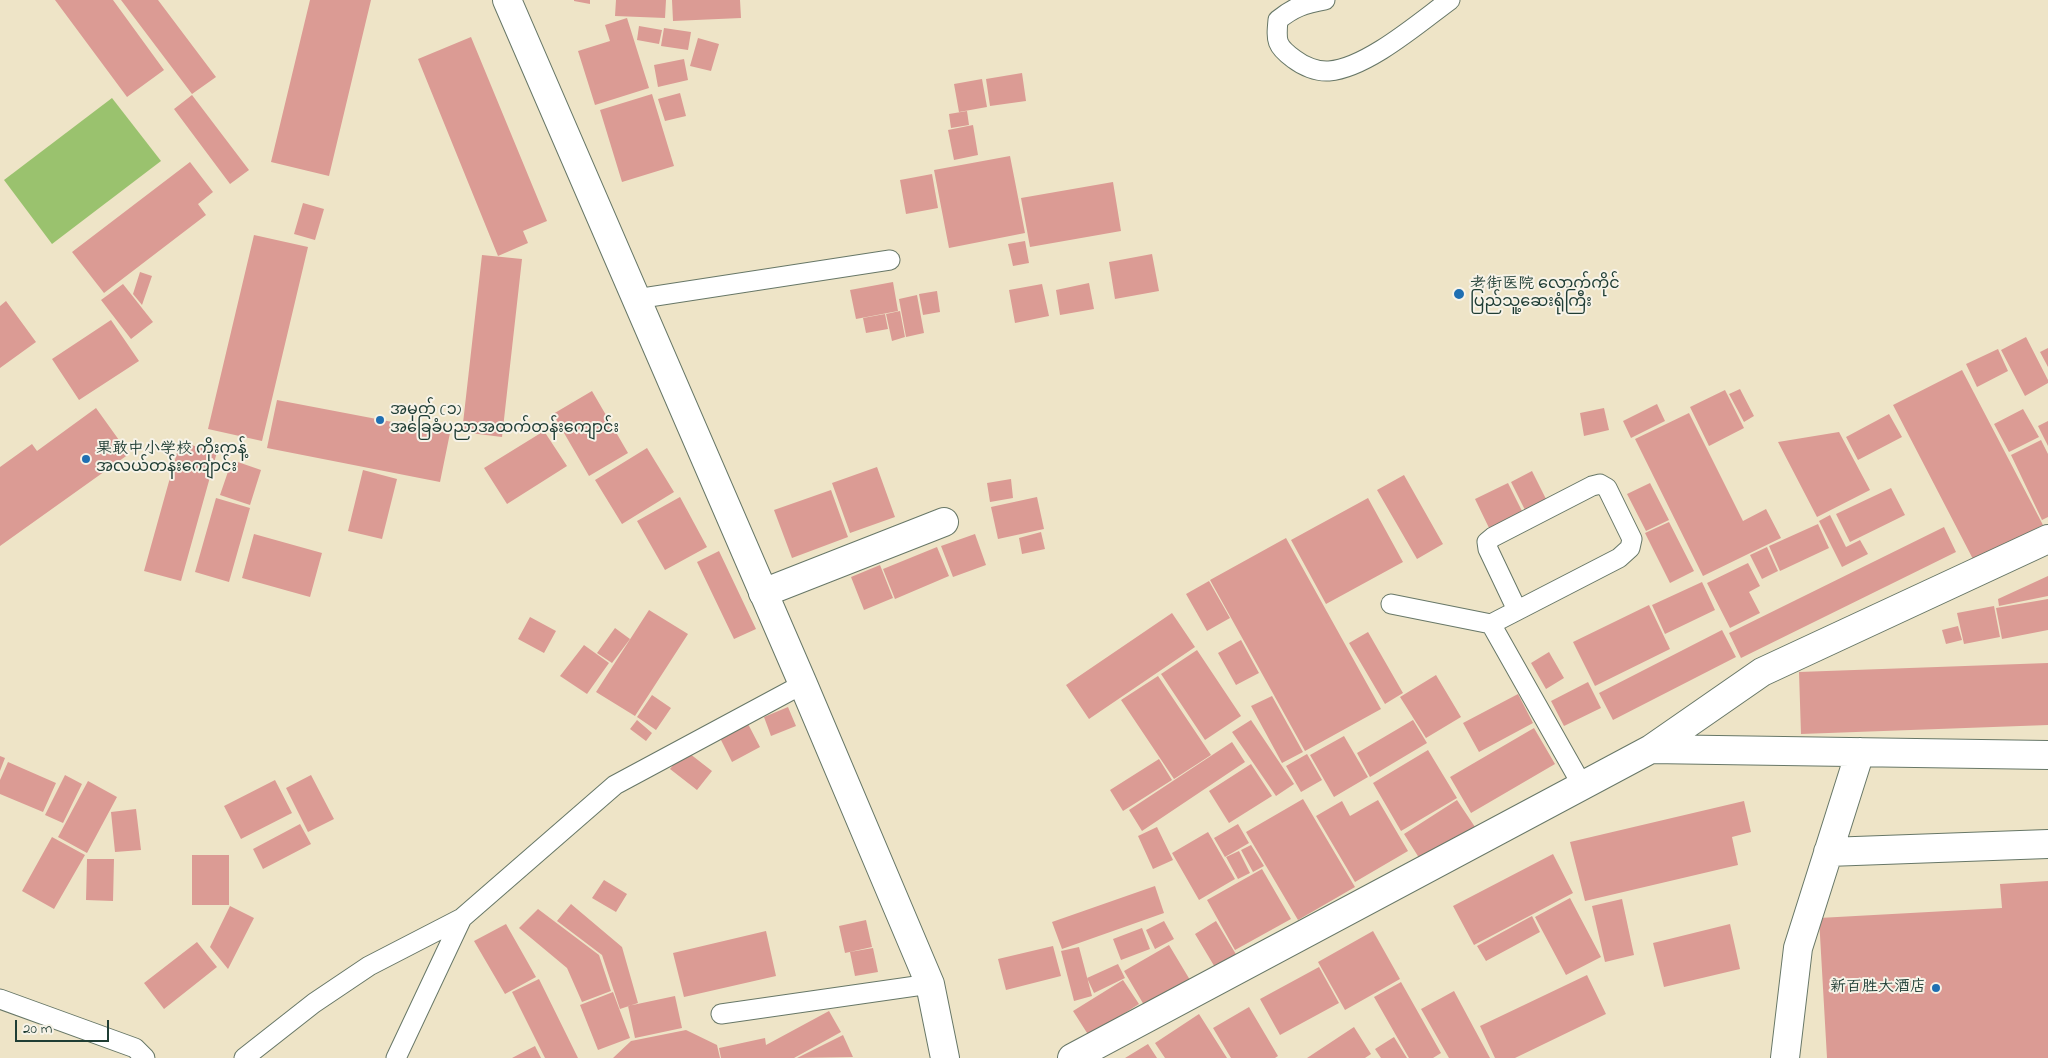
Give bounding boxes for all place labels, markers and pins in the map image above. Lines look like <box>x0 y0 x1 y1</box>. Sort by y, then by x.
place label: 老街医院 လောက်ကိုင် ပြည်သူ့ဆေးရုံကြီး <box>1470 275 1620 313</box>
marker: 老街医院 လောက်ကိုင် ပြည်သူ့ဆေးရုံကြီး <box>1452 287 1466 301</box>
place label: အမှတ် (၁) အခြေခံပညာအထက်တန်းကျောင်း <box>390 401 619 439</box>
marker: အမှတ် (၁) အခြေခံပညာအထက်တန်းကျောင်း <box>374 414 386 426</box>
place label: 果敢中小学校 ကိုးကန့် အလယ်တန်းကျောင်း <box>96 440 247 478</box>
marker: 果敢中小学校 ကိုးကန့် အလယ်တန်းကျောင်း <box>80 453 92 465</box>
place label: 新百胜大酒店 <box>1830 978 1926 998</box>
marker: 新百胜大酒店 <box>1930 982 1942 994</box>

